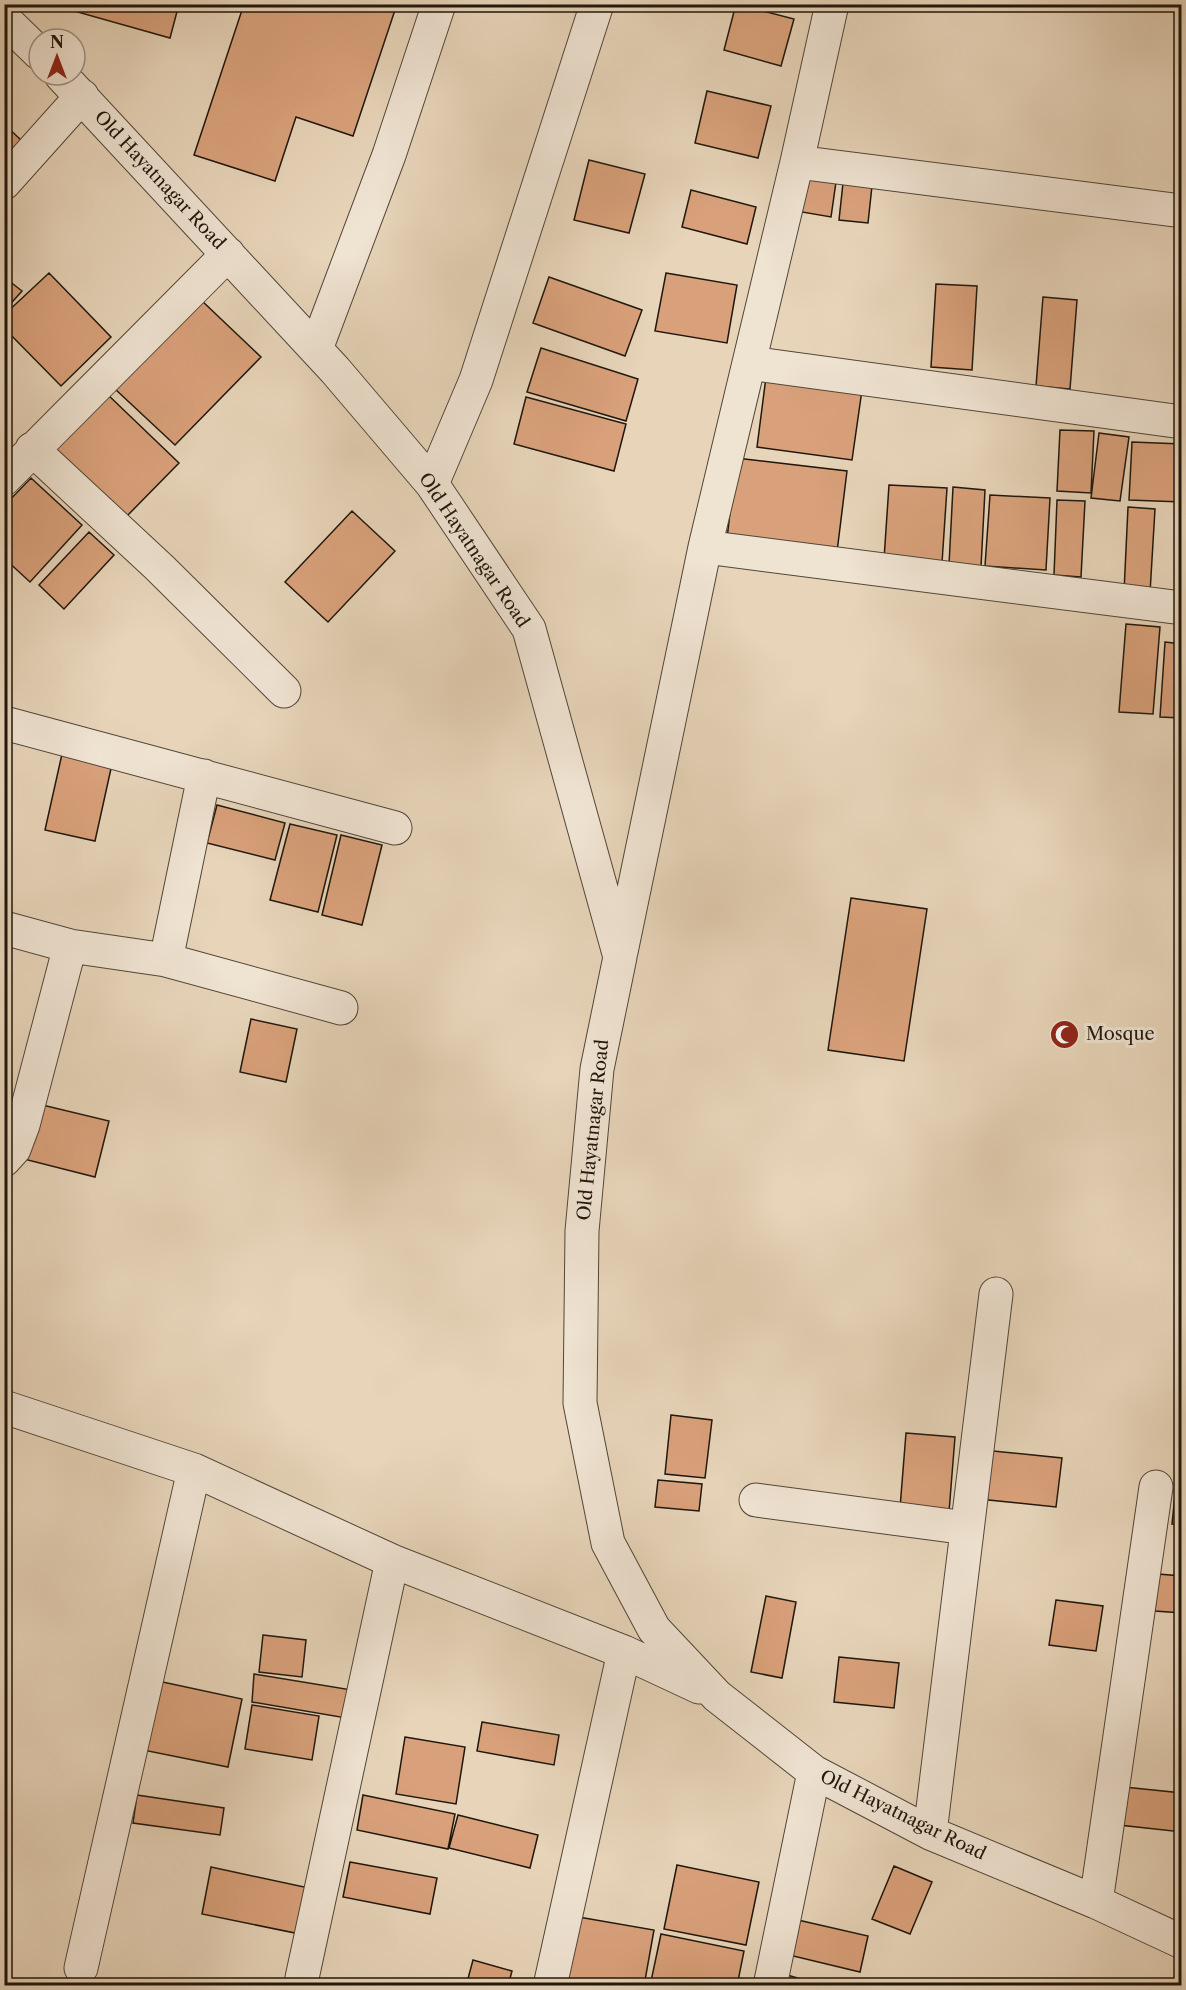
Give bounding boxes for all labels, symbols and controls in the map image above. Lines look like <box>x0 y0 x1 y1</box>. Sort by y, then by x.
north arrow <box>27 27 87 87</box>
text: N <box>50 32 64 52</box>
street label: Old Hayatnagar Road <box>90 106 230 254</box>
street label: Old Hayatnagar Road <box>414 468 534 632</box>
mosque icon: Mosque <box>1049 1018 1081 1050</box>
place label: Mosque <box>1086 1023 1155 1045</box>
street label: Old Hayatnagar Road <box>573 1038 613 1222</box>
street label: Old Hayatnagar Road <box>816 1765 990 1865</box>

